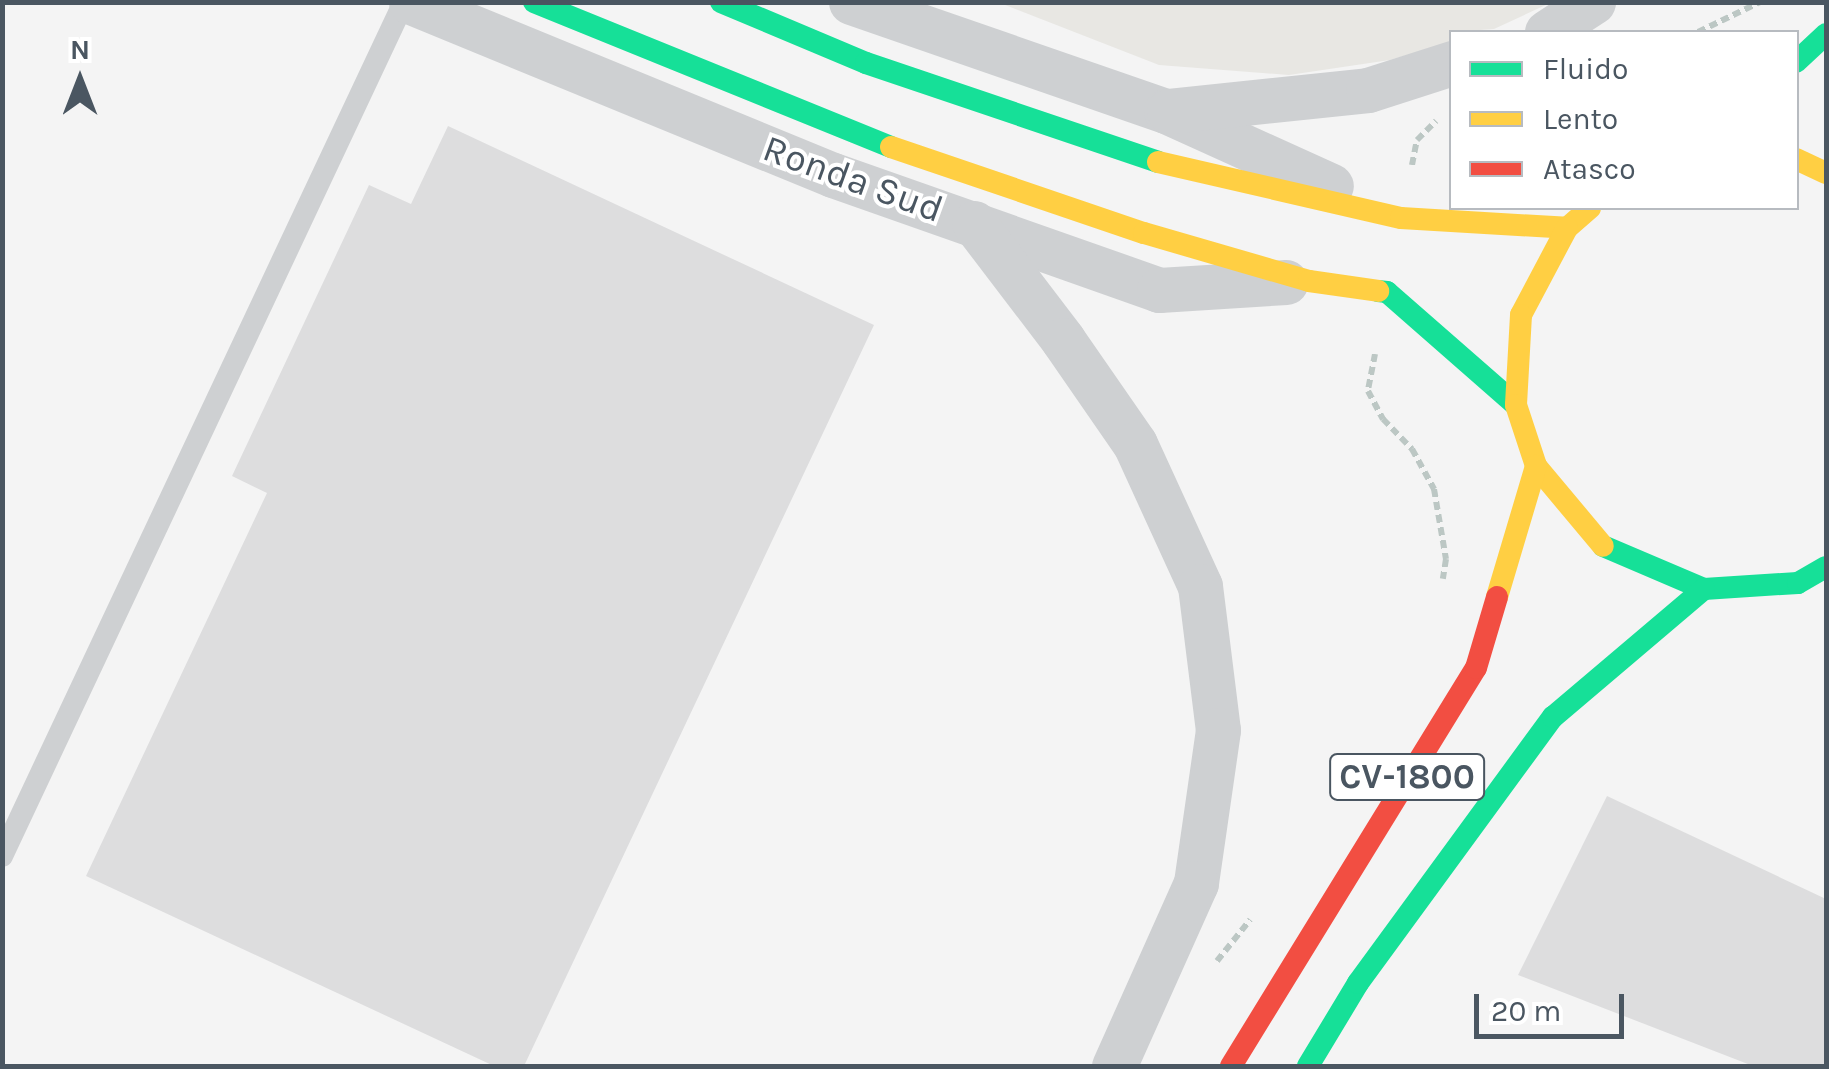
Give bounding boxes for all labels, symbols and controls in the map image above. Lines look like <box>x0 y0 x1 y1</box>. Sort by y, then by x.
north arrow <box>30 30 130 130</box>
legend <box>1449 30 1799 210</box>
text: N <box>70 33 90 66</box>
text: Fluido <box>1543 51 1628 87</box>
text: Lento <box>1543 101 1618 137</box>
street label: Ronda Sud <box>757 125 949 233</box>
text: Atasco <box>1543 151 1636 187</box>
road number: CV-1800 <box>1327 747 1487 807</box>
scale bar <box>1479 974 1629 1036</box>
text: 20 m <box>1491 993 1561 1029</box>

